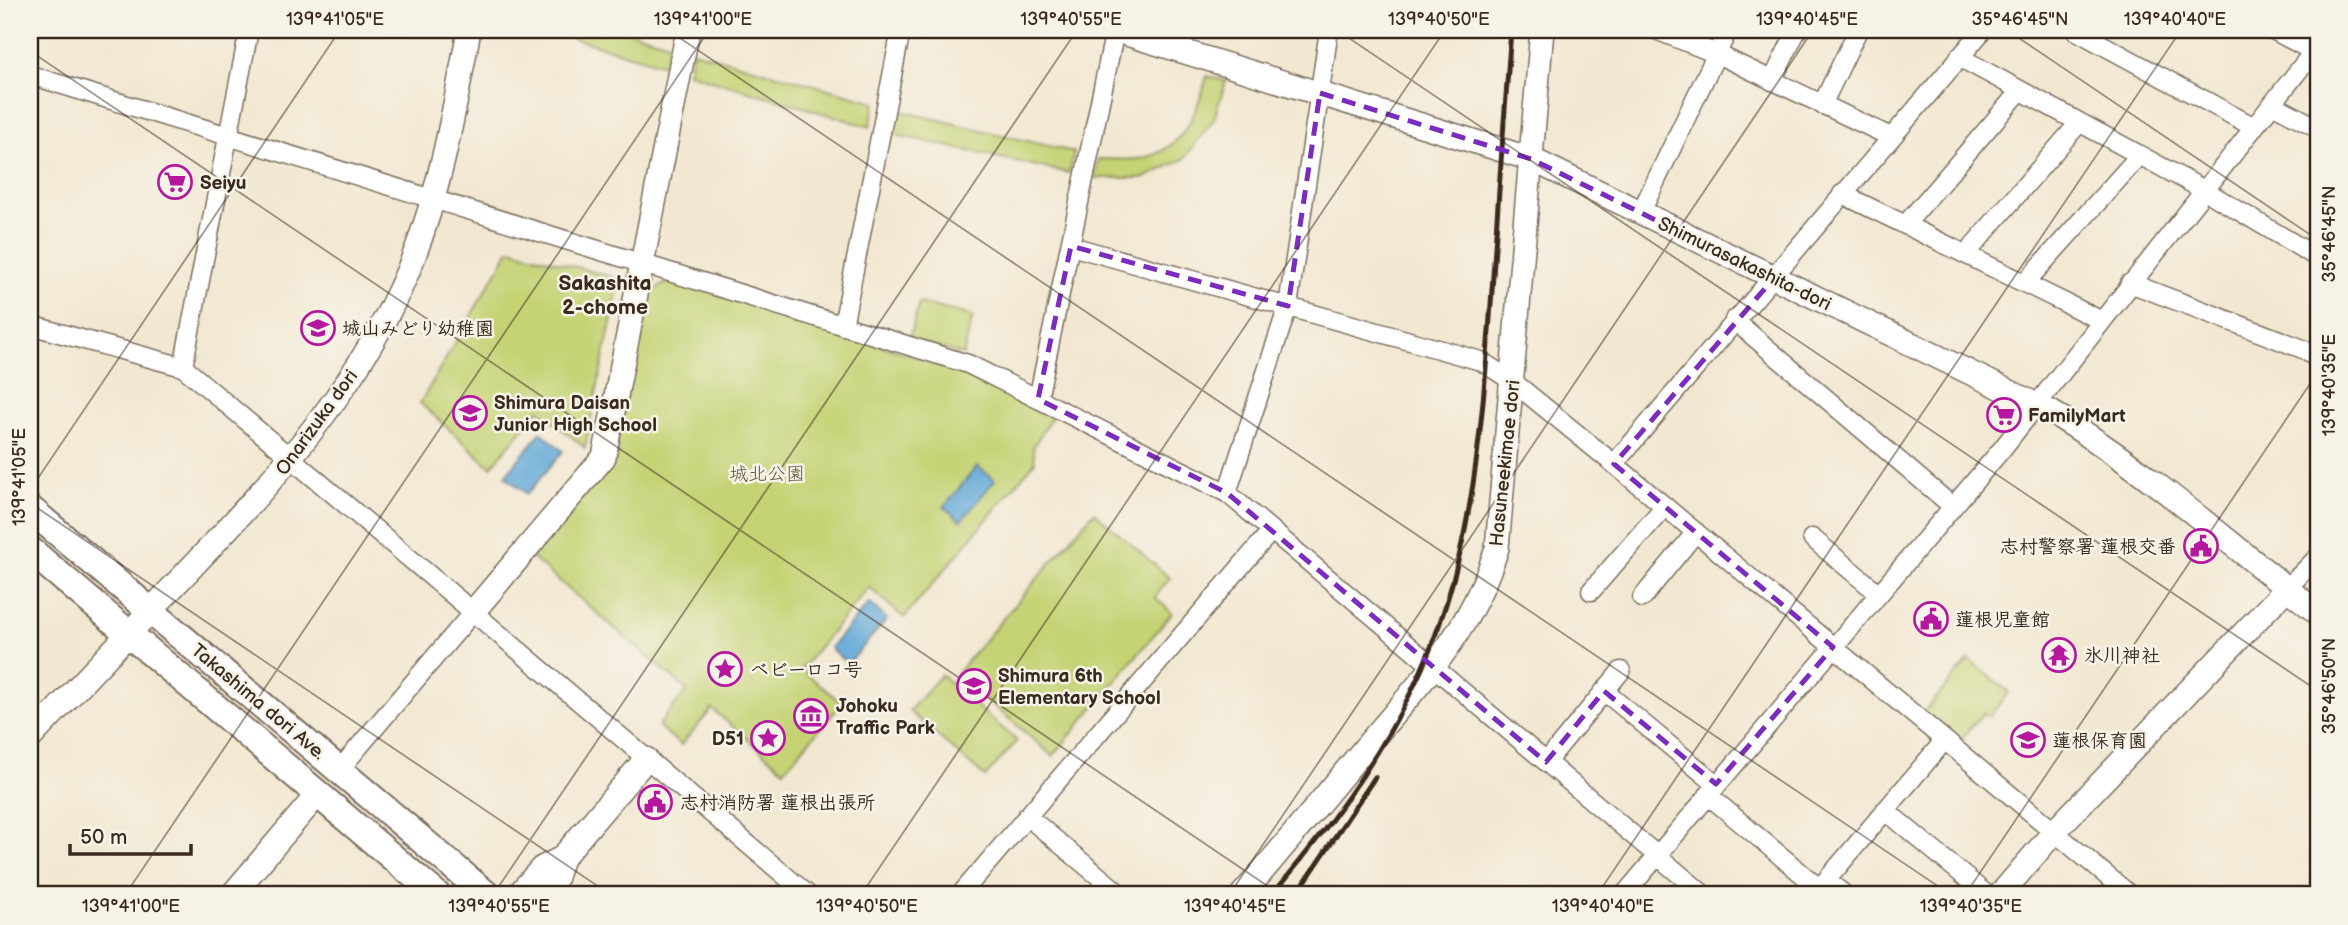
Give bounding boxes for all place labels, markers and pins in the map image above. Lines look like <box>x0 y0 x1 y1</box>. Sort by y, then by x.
supermarket icon: Seiyu <box>156 163 194 201</box>
place label: Seiyu <box>200 172 246 195</box>
school or university icon: 城山みどり幼稚園 <box>299 309 337 347</box>
place label: 城山みどり幼稚園 <box>342 318 494 341</box>
place label: Shimura Daisan Junior High School <box>494 392 657 437</box>
school or university icon: Shimura Daisan Junior High School <box>451 394 489 432</box>
supermarket icon: FamilyMart <box>1985 396 2023 434</box>
place label: FamilyMart <box>2028 405 2126 428</box>
public building icon: 志村警察署 蓮根交番 <box>2182 527 2220 565</box>
place label: 志村警察署 蓮根交番 <box>2000 536 2176 559</box>
public building icon: 蓮根児童館 <box>1912 600 1950 638</box>
place label: 蓮根児童館 <box>1955 609 2050 632</box>
temple icon: 氷川神社 <box>2040 636 2078 674</box>
place label: 氷川神社 <box>2084 645 2160 668</box>
place icon: ベビーロコ号 <box>706 650 744 688</box>
place label: ベビーロコ号 <box>750 659 862 682</box>
place label: Shimura 6th Elementary School <box>998 665 1161 710</box>
school or university icon: Shimura 6th Elementary School <box>955 667 993 705</box>
place label: Johoku Traffic Park <box>836 695 935 740</box>
museum icon: Johoku Traffic Park <box>792 697 830 735</box>
place icon: D51 <box>749 719 787 757</box>
school or university icon: 蓮根保育園 <box>2009 721 2047 759</box>
place label: D51 <box>712 728 744 751</box>
place label: 蓮根保育園 <box>2052 730 2147 753</box>
public building icon: 志村消防署 蓮根出張所 <box>636 783 674 821</box>
place label: 志村消防署 蓮根出張所 <box>680 792 875 815</box>

